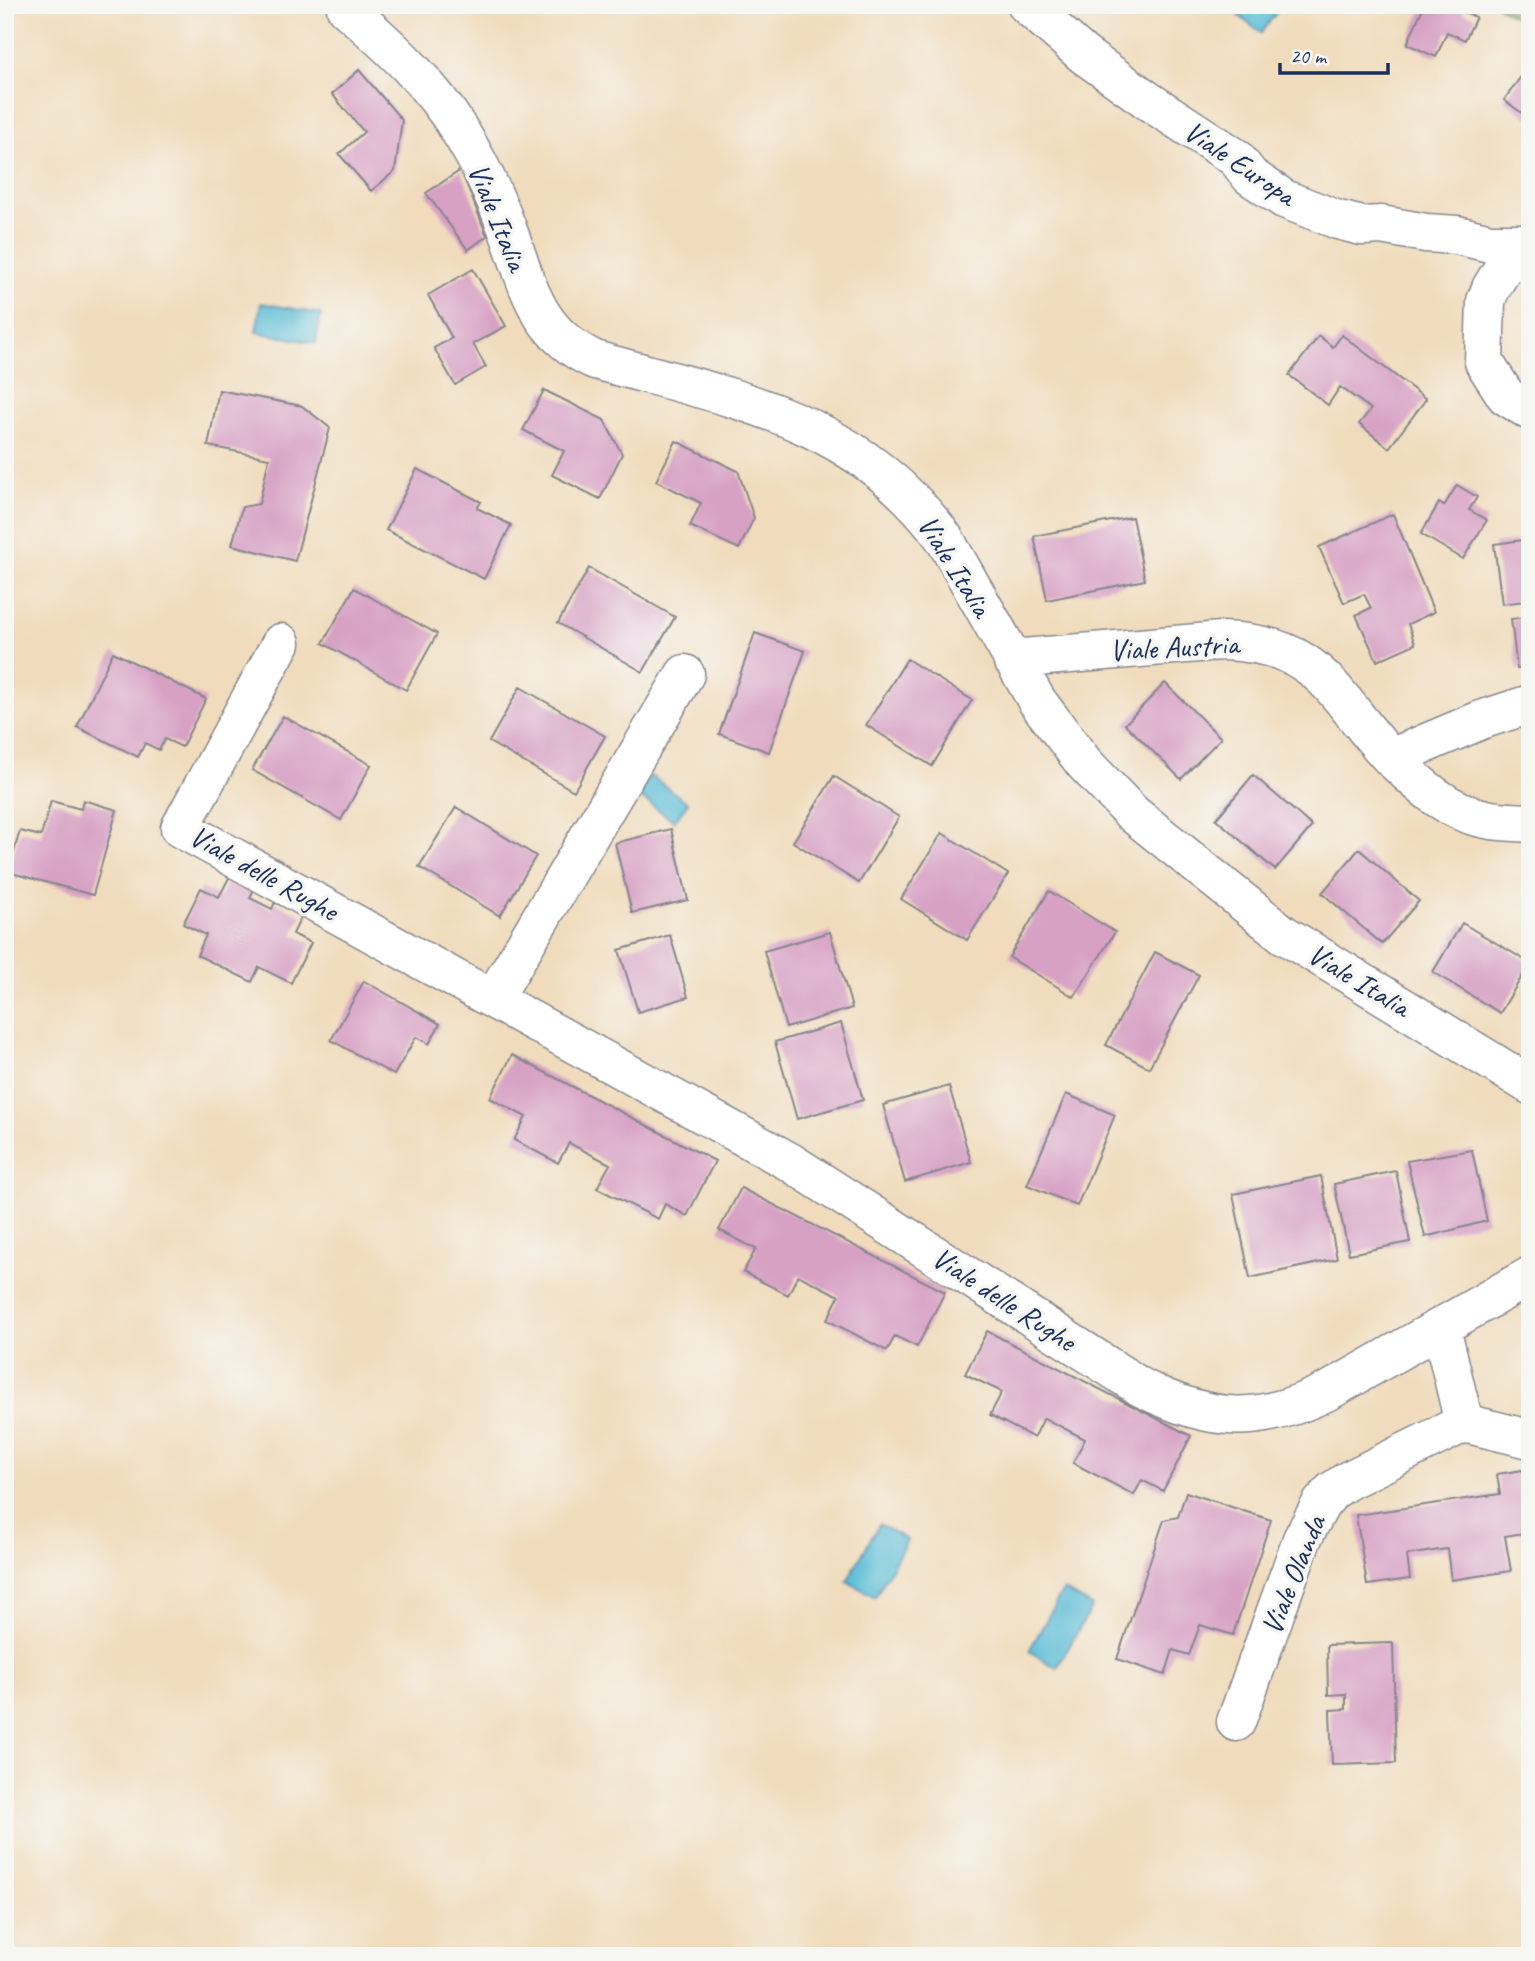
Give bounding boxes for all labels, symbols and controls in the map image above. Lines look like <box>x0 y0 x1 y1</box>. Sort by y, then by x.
scale bar <box>1280 32 1388 76</box>
text: 20 m <box>1290 43 1328 69</box>
street label: Viale Europa <box>1177 112 1305 216</box>
street label: Viale Italia <box>459 158 538 279</box>
street label: Viale Italia <box>909 508 1002 626</box>
street label: Viale Austria <box>1109 625 1242 669</box>
street label: Viale delle Rughe <box>183 817 347 930</box>
street label: Viale Italia <box>1301 935 1419 1027</box>
street label: Viale delle Rughe <box>925 1238 1085 1361</box>
street label: Viale Olanda <box>1252 1508 1335 1640</box>

